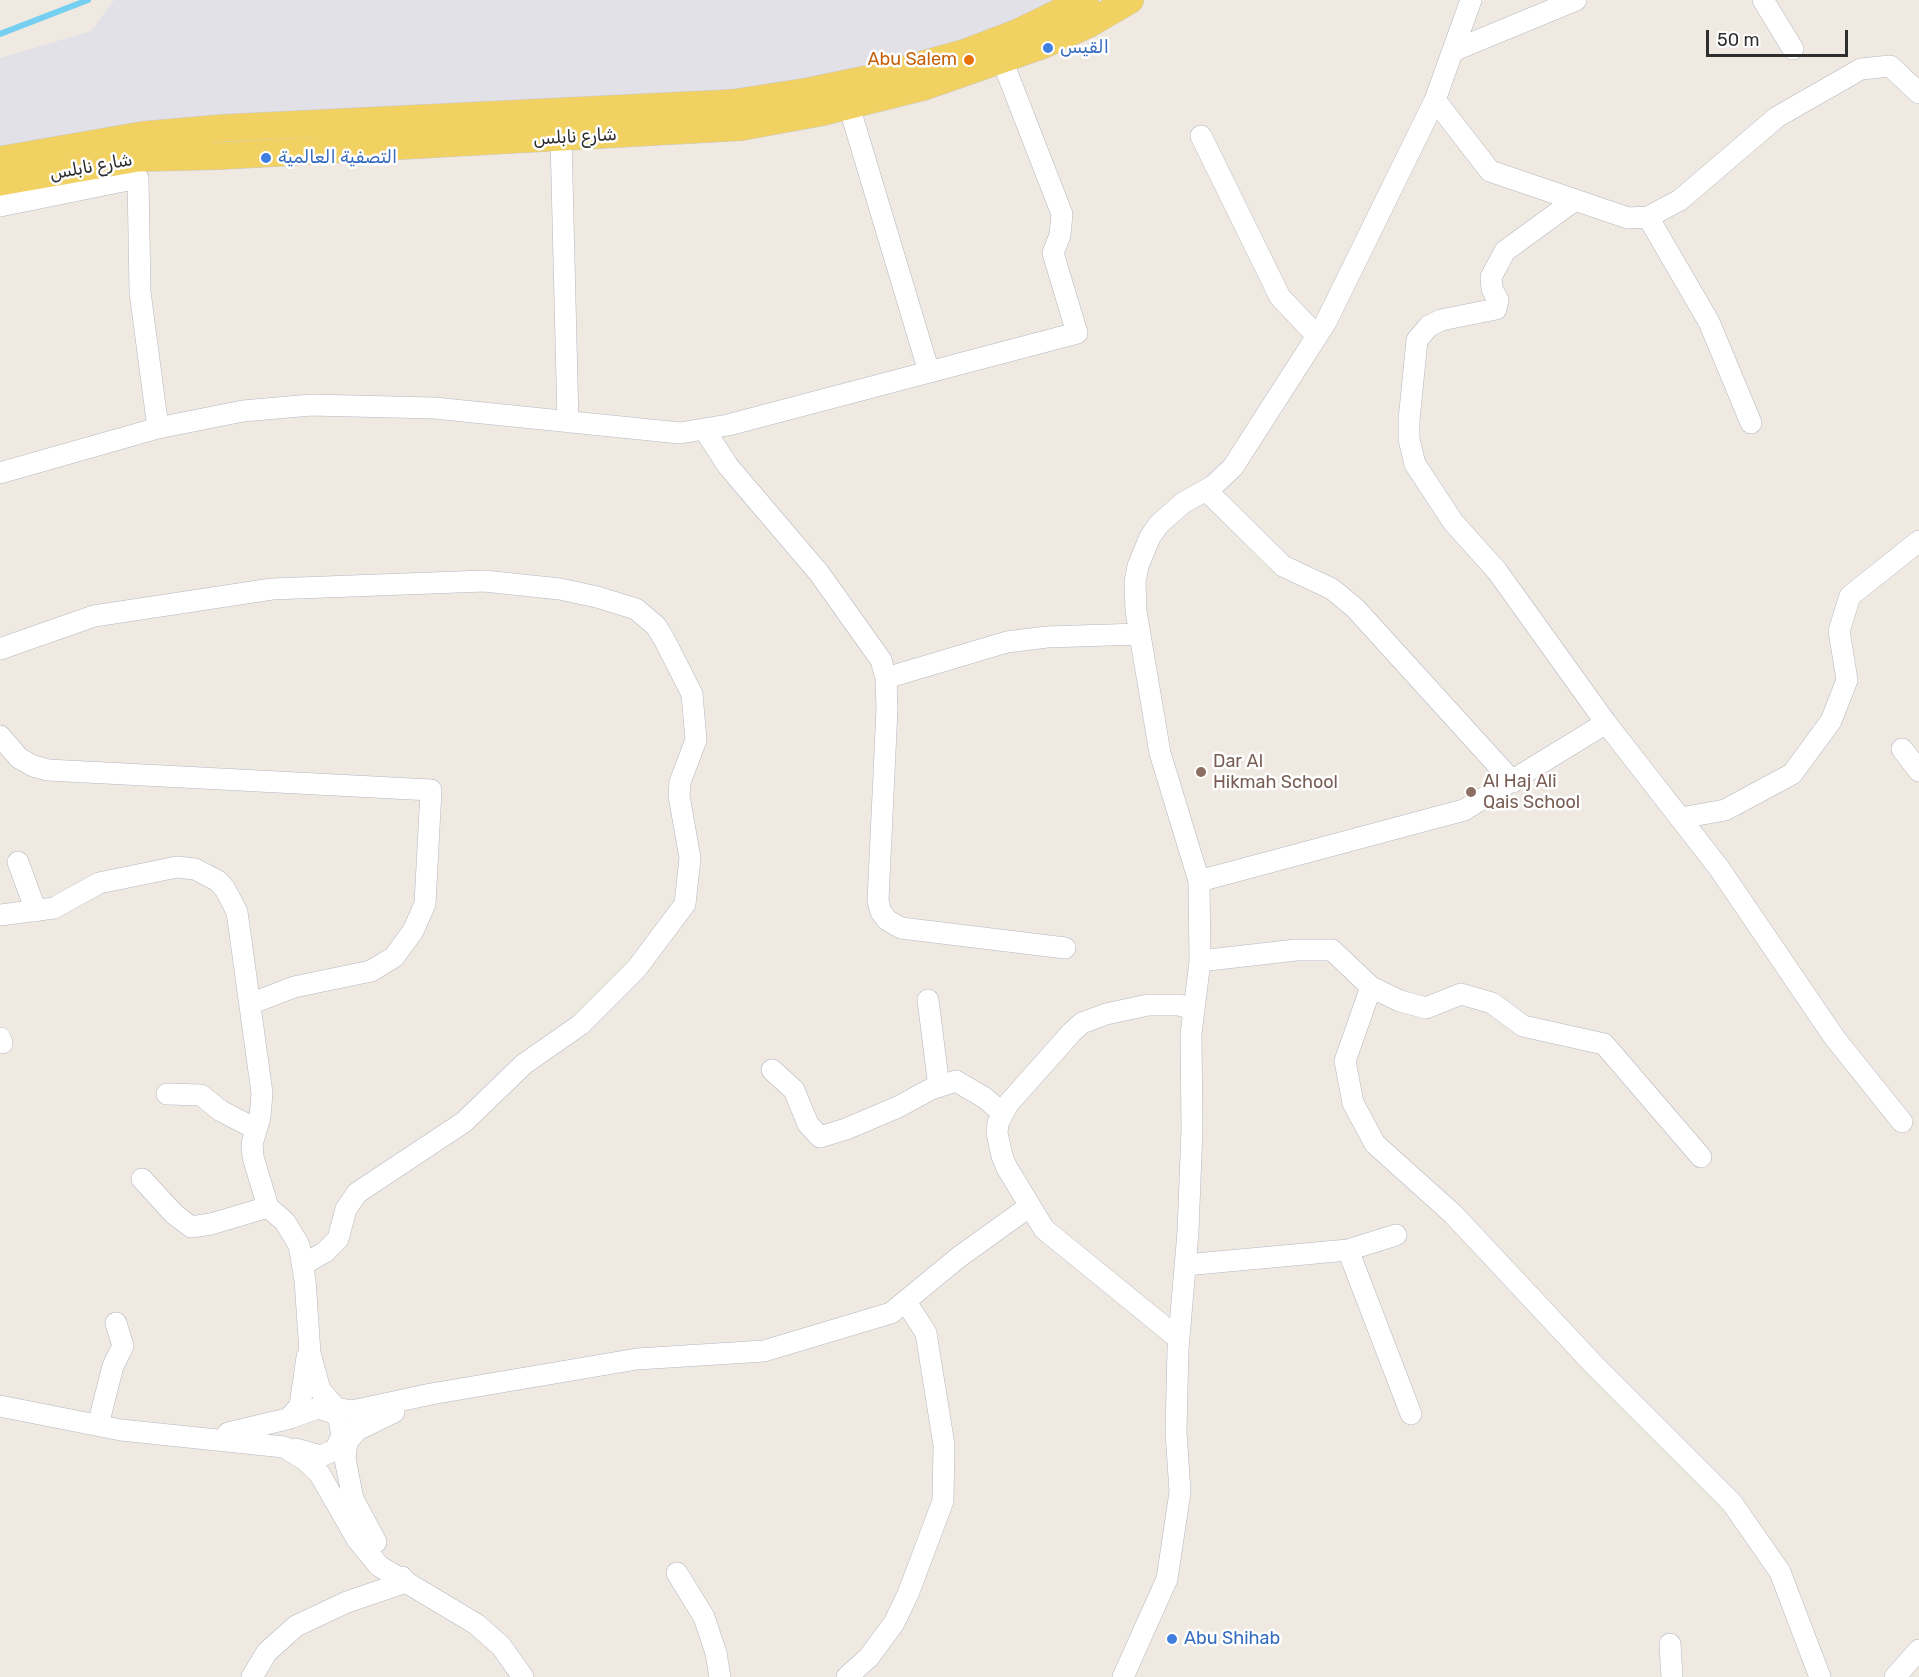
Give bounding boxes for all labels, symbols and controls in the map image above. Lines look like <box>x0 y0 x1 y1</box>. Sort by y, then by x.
scale bar <box>1709 18 1852 56</box>
text: 50 m <box>1717 29 1760 51</box>
place label: القيس <box>1060 37 1109 59</box>
marker: القيس <box>1041 41 1055 55</box>
place label: Abu Salem <box>867 49 957 71</box>
marker: Abu Salem <box>962 53 976 67</box>
street label: شارع نابلس <box>533 124 617 150</box>
place label: التصفية العالمية <box>278 147 397 169</box>
street label: شارع نابلس <box>48 149 134 185</box>
marker: التصفية العالمية <box>259 151 273 165</box>
place label: Dar Al Hikmah School <box>1213 751 1338 794</box>
marker: Dar Al Hikmah School <box>1194 765 1208 779</box>
place label: Al Haj Ali Qais School <box>1483 771 1580 814</box>
marker: Al Haj Ali Qais School <box>1464 785 1478 799</box>
place label: Abu Shihab <box>1184 1628 1280 1650</box>
marker: Abu Shihab <box>1165 1632 1179 1646</box>

